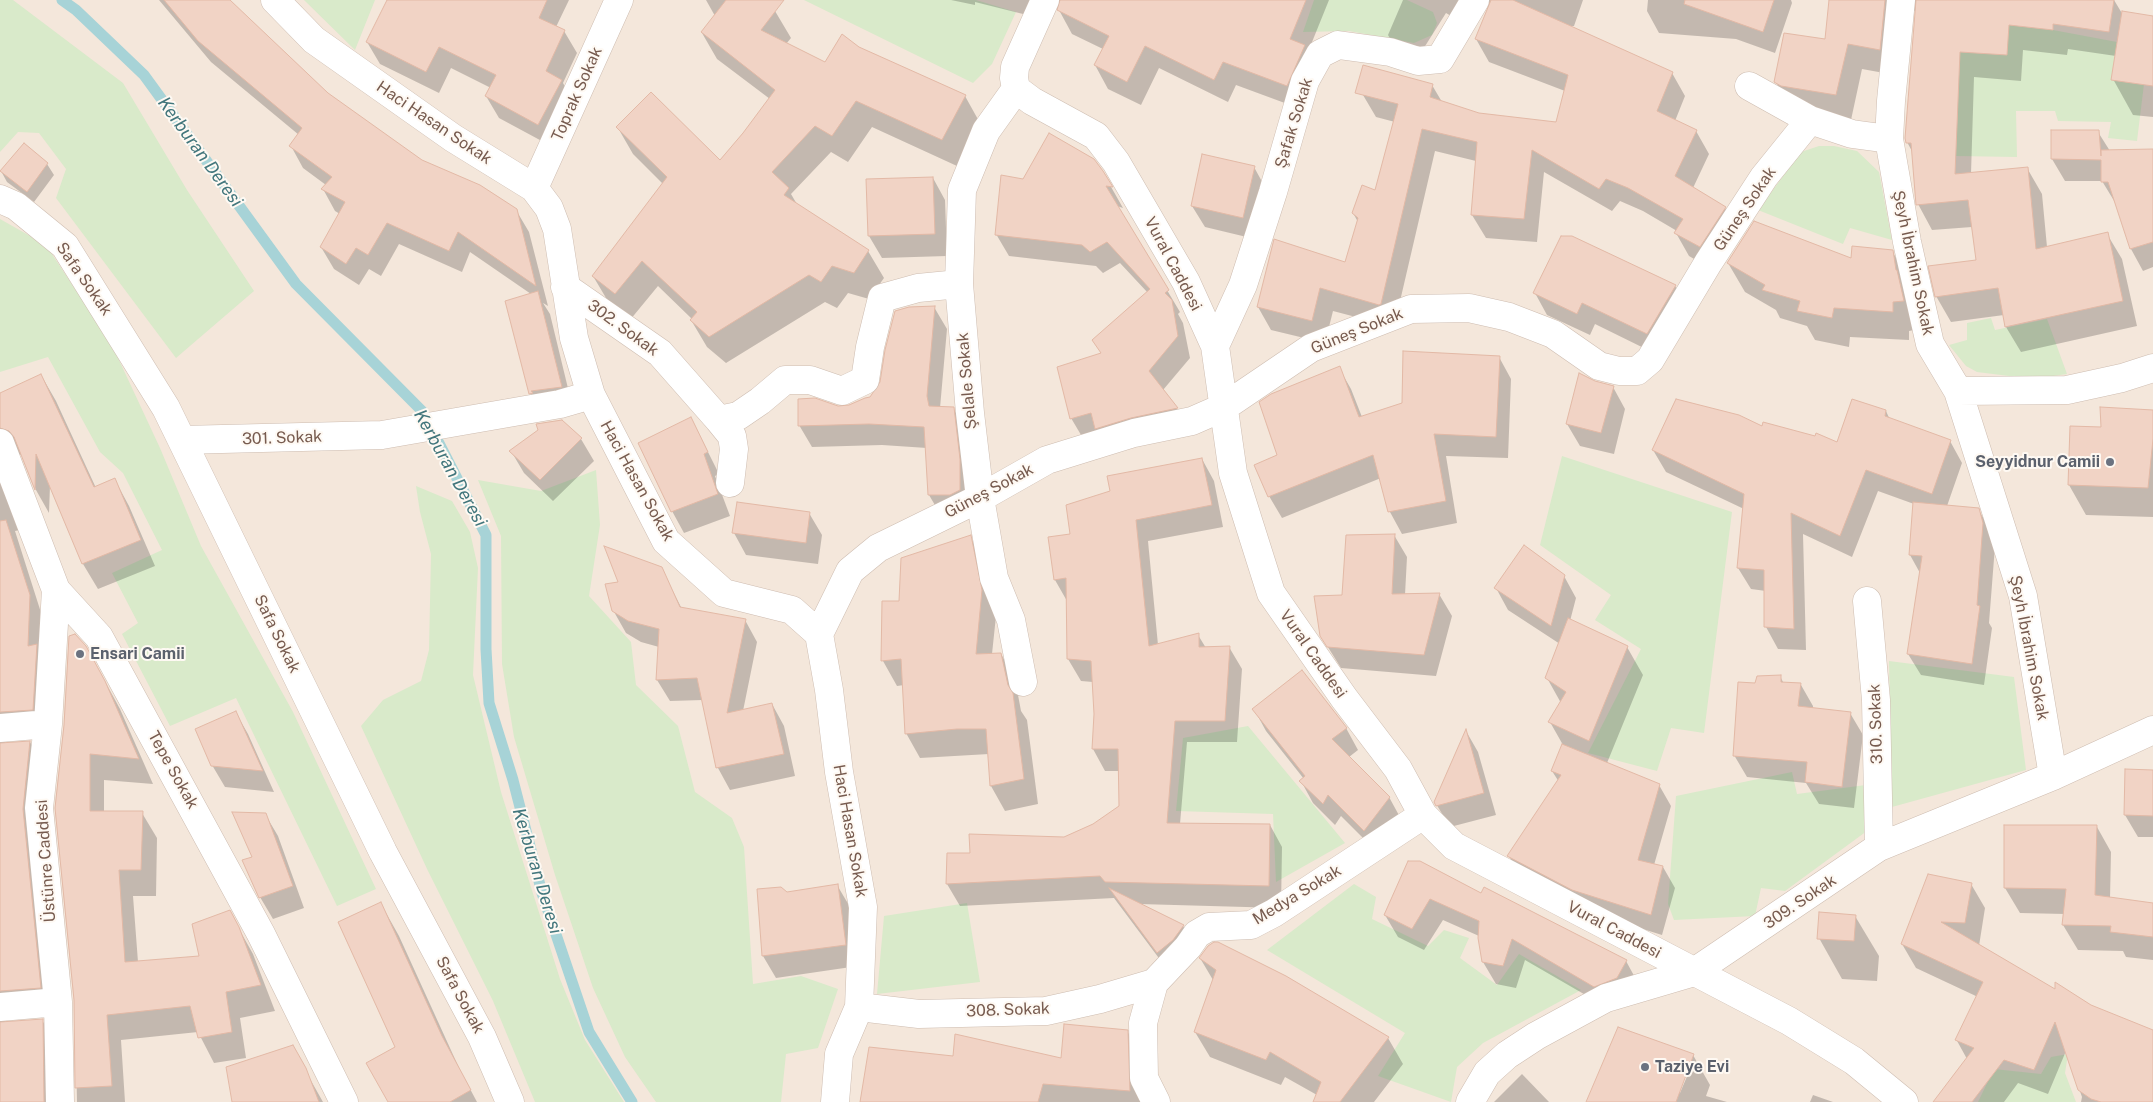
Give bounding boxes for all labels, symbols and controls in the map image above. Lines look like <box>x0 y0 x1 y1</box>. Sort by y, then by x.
street label: Toprak Sokak <box>548 44 606 144</box>
street label: Şafak Sokak <box>1271 75 1317 171</box>
street label: Haci Hasan Sokak <box>373 77 495 169</box>
water label: Kerburan Deresi <box>153 93 247 211</box>
street label: Güneş Sokak <box>1710 163 1780 255</box>
street label: Şeyh İbrahim Sokak <box>1888 189 1938 337</box>
street label: Vural Caddesi <box>1140 214 1206 314</box>
street label: Safa Sokak <box>52 239 116 319</box>
street label: 302. Sokak <box>584 296 662 360</box>
street label: Güneş Sokak <box>1308 304 1406 358</box>
street label: Şelale Sokak <box>953 332 981 430</box>
water label: Kerburan Deresi <box>409 406 491 530</box>
street label: Haci Hasan Sokak <box>596 417 678 545</box>
street label: 301. Sokak <box>242 427 322 449</box>
place label: Seyyidnur Camii <box>1975 452 2100 472</box>
marker: Seyyidnur Camii <box>2104 456 2116 468</box>
street label: Güneş Sokak <box>941 460 1037 522</box>
street label: Şeyh İbrahim Sokak <box>2005 574 2053 722</box>
street label: Safa Sokak <box>250 592 304 676</box>
street label: Vural Caddesi <box>1275 606 1351 702</box>
place label: Ensari Camii <box>90 644 185 664</box>
marker: Ensari Camii <box>74 648 86 660</box>
street label: 310. Sokak <box>1865 684 1887 764</box>
street label: Tepe Sokak <box>144 728 202 812</box>
street label: Haci Hasan Sokak <box>829 763 871 899</box>
street label: Üstünre Caddesi <box>32 799 60 923</box>
water label: Kerburan Deresi <box>508 805 566 937</box>
street label: Medya Sokak <box>1249 861 1345 929</box>
street label: 309. Sokak <box>1760 871 1840 933</box>
street label: Vural Caddesi <box>1564 897 1664 963</box>
street label: Safa Sokak <box>432 953 488 1037</box>
street label: 308. Sokak <box>966 999 1050 1021</box>
place label: Taziye Evi <box>1655 1057 1729 1077</box>
marker: Taziye Evi <box>1639 1061 1651 1073</box>

